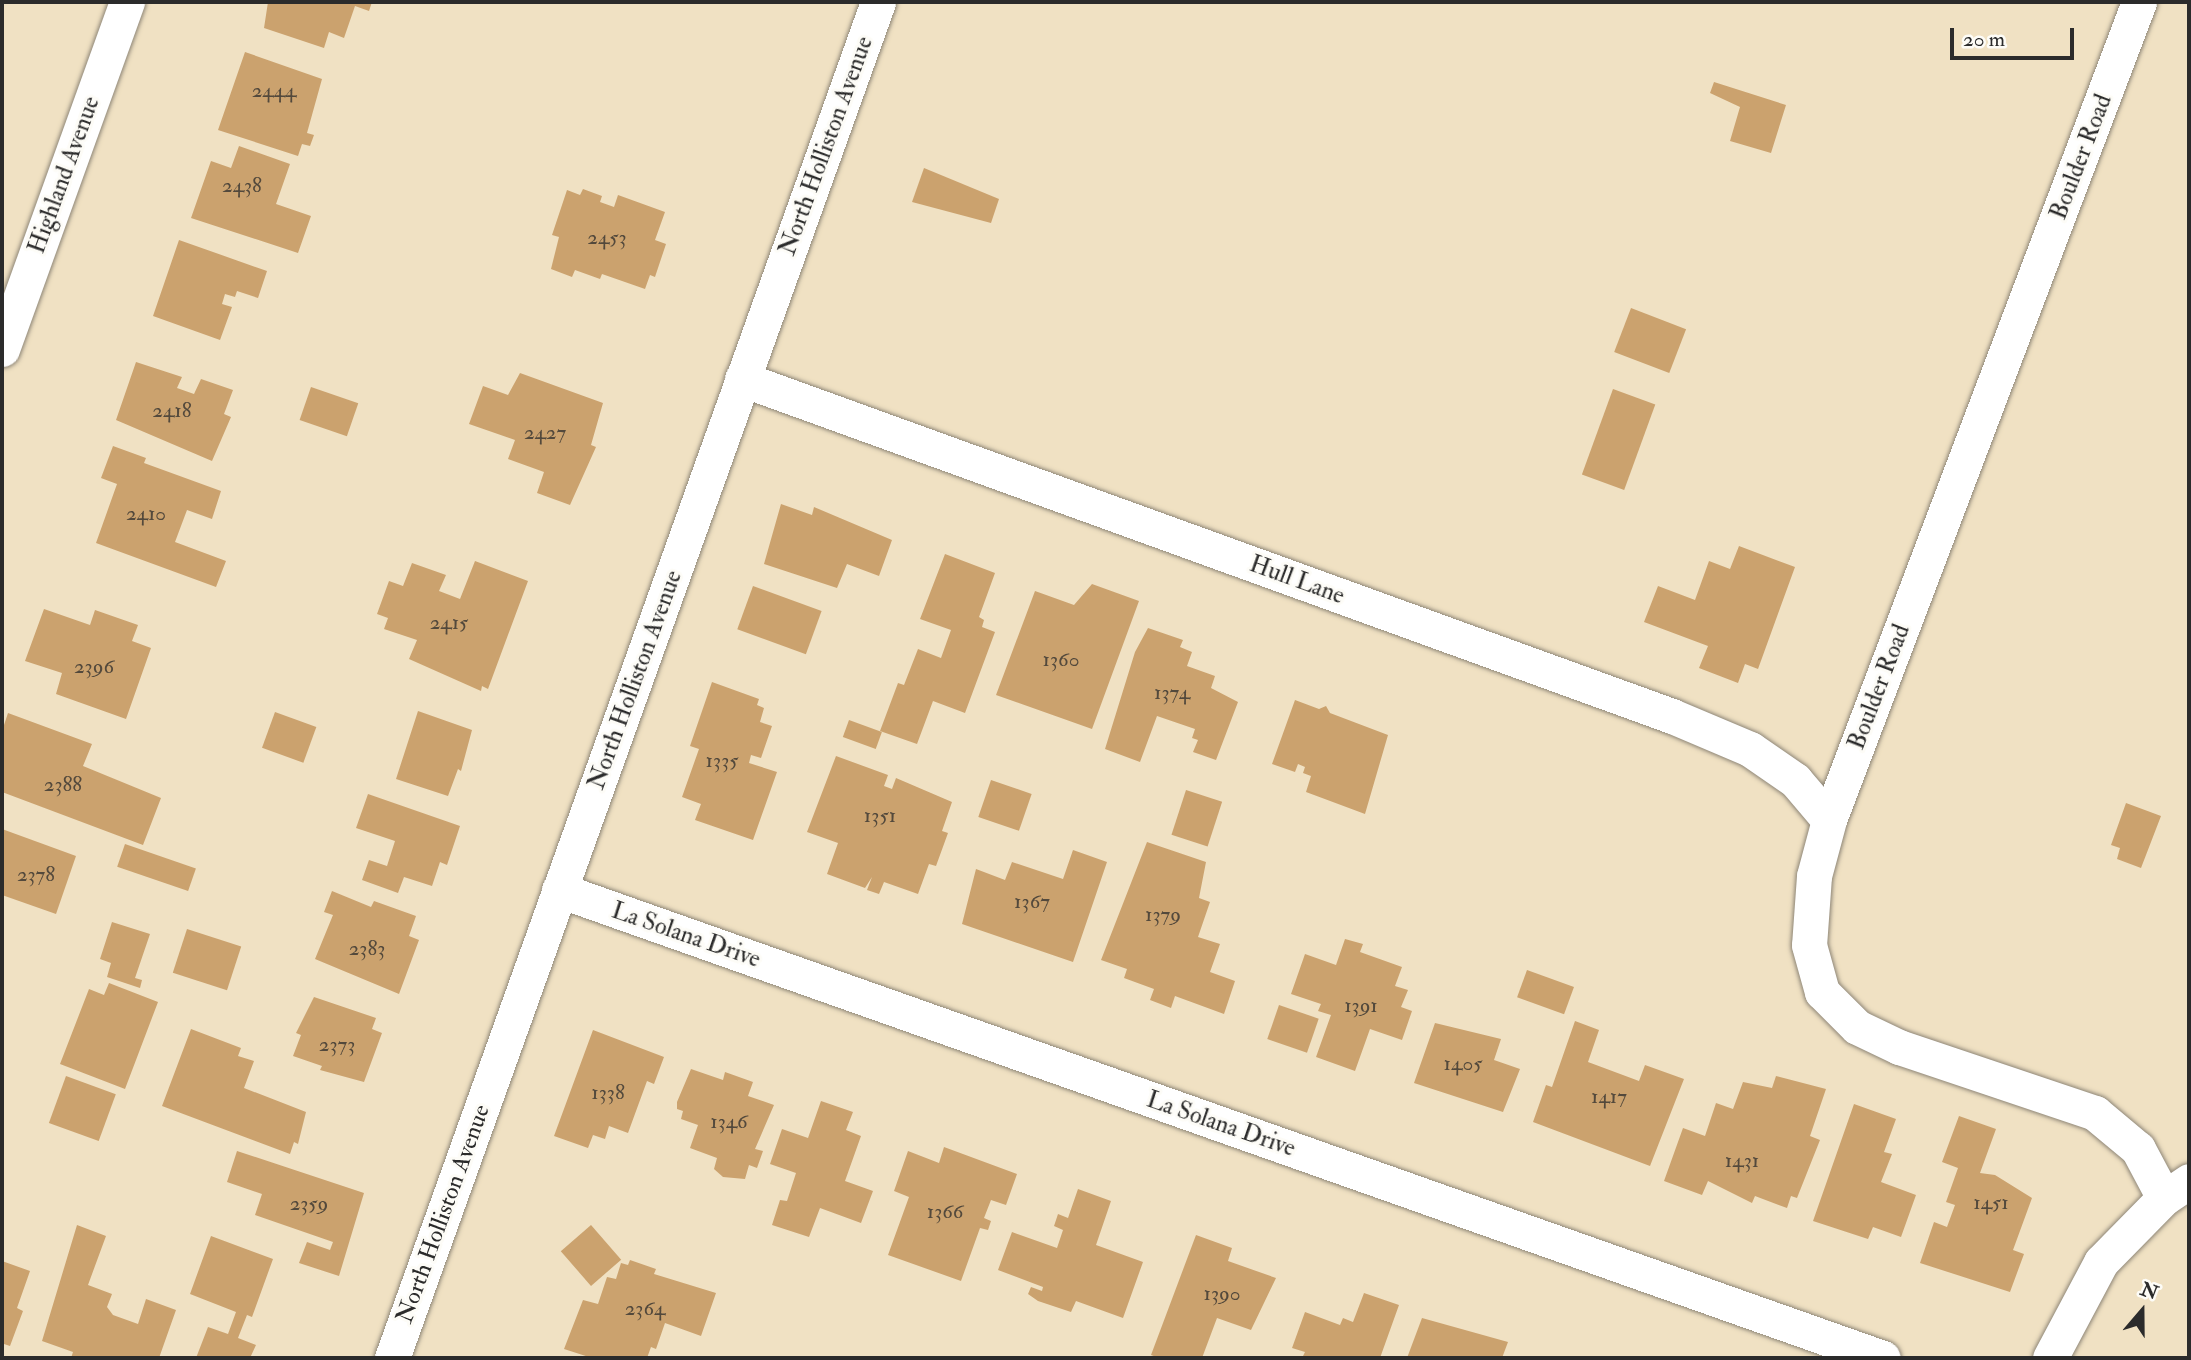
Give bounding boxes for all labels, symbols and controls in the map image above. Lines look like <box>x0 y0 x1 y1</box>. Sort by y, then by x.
scale bar <box>1953 14 2077 58</box>
text: 20 m <box>1963 26 2005 53</box>
street label: North Holliston Avenue <box>773 33 879 259</box>
house number: 2444 <box>252 78 296 104</box>
street label: Boulder Road <box>2044 90 2118 224</box>
street label: Highland Avenue <box>22 92 106 258</box>
house number: 2438 <box>222 173 262 199</box>
house number: 2453 <box>587 225 627 251</box>
house number: 2418 <box>152 398 192 424</box>
house number: 2427 <box>524 420 566 446</box>
house number: 2410 <box>126 501 166 527</box>
street label: Hull Lane <box>1246 550 1348 610</box>
street label: North Holliston Avenue <box>582 567 688 793</box>
house number: 2415 <box>430 610 468 636</box>
street label: Boulder Road <box>1842 620 1916 754</box>
house number: 1360 <box>1043 647 1079 673</box>
house number: 2396 <box>74 654 114 680</box>
house number: 1374 <box>1154 680 1190 706</box>
house number: 1335 <box>706 748 738 774</box>
house number: 2388 <box>44 772 82 798</box>
house number: 1351 <box>864 803 896 829</box>
house number: 2378 <box>17 862 55 888</box>
house number: 1367 <box>1014 889 1050 915</box>
street label: La Solana Drive <box>608 896 764 974</box>
house number: 1379 <box>1145 902 1181 928</box>
house number: 2383 <box>349 936 385 962</box>
house number: 1391 <box>1344 993 1378 1019</box>
house number: 2373 <box>319 1032 355 1058</box>
house number: 1405 <box>1444 1051 1482 1077</box>
house number: 1338 <box>591 1080 625 1106</box>
house number: 1417 <box>1591 1084 1627 1110</box>
street label: La Solana Drive <box>1143 1085 1299 1163</box>
street label: North Holliston Avenue <box>390 1101 496 1327</box>
house number: 1346 <box>710 1109 748 1135</box>
house number: 1431 <box>1725 1148 1759 1174</box>
house number: 1451 <box>1973 1190 2009 1216</box>
house number: 2359 <box>290 1191 328 1217</box>
house number: 1366 <box>927 1199 963 1225</box>
north arrow <box>2107 1276 2177 1346</box>
text: N <box>2137 1277 2161 1305</box>
house number: 1390 <box>1203 1281 1241 1307</box>
house number: 2364 <box>625 1296 665 1322</box>

